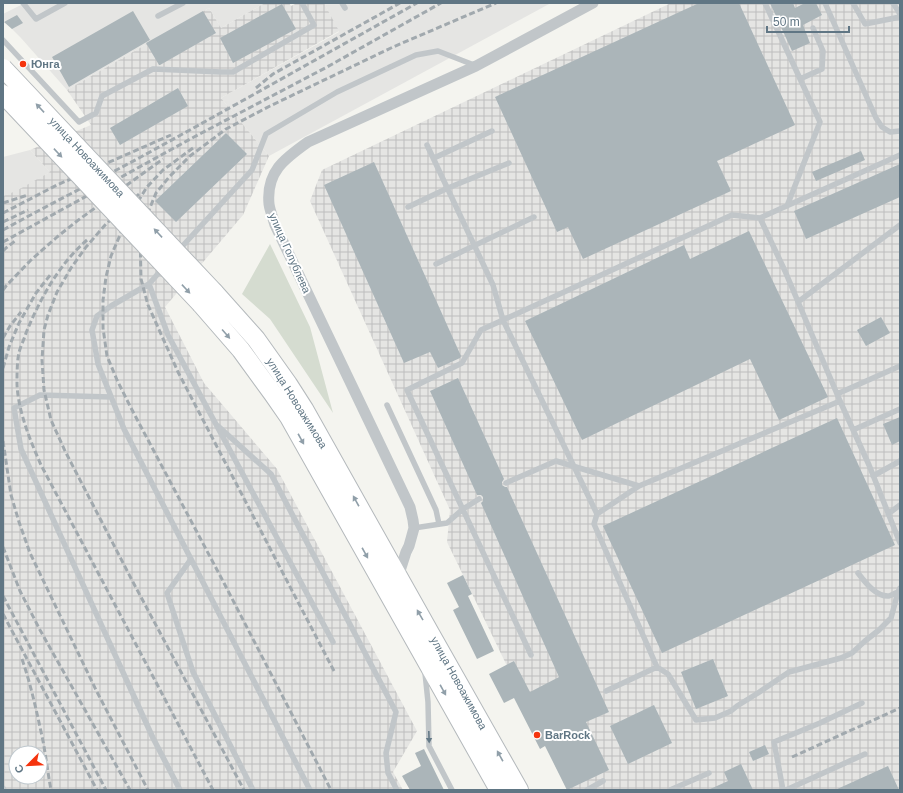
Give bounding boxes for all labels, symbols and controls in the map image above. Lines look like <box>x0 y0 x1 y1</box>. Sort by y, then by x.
scale bar <box>767 8 849 34</box>
text: 50 m <box>773 15 800 29</box>
place label: Юнга <box>31 58 61 70</box>
marker: Юнга <box>18 59 28 69</box>
one-way arrow <box>35 103 45 113</box>
street label: улица Новоажимова <box>47 115 128 200</box>
one-way arrow <box>54 148 63 158</box>
street label: улица Голублева <box>267 211 313 296</box>
one-way arrow <box>154 228 163 238</box>
one-way arrow <box>181 284 191 294</box>
one-way arrow <box>222 328 231 339</box>
street label: улица Новоажимова <box>264 356 330 451</box>
one-way arrow <box>298 433 305 445</box>
one-way arrow <box>352 496 359 507</box>
one-way arrow <box>362 547 369 558</box>
one-way arrow <box>416 609 423 621</box>
street label: улица Новоажимова <box>428 634 490 732</box>
one-way arrow <box>440 684 446 696</box>
place label: BarRock <box>545 729 591 741</box>
marker: BarRock <box>532 730 542 740</box>
one-way arrow <box>426 731 432 744</box>
north arrow <box>8 745 48 785</box>
one-way arrow <box>496 750 503 762</box>
text: С <box>12 763 26 775</box>

